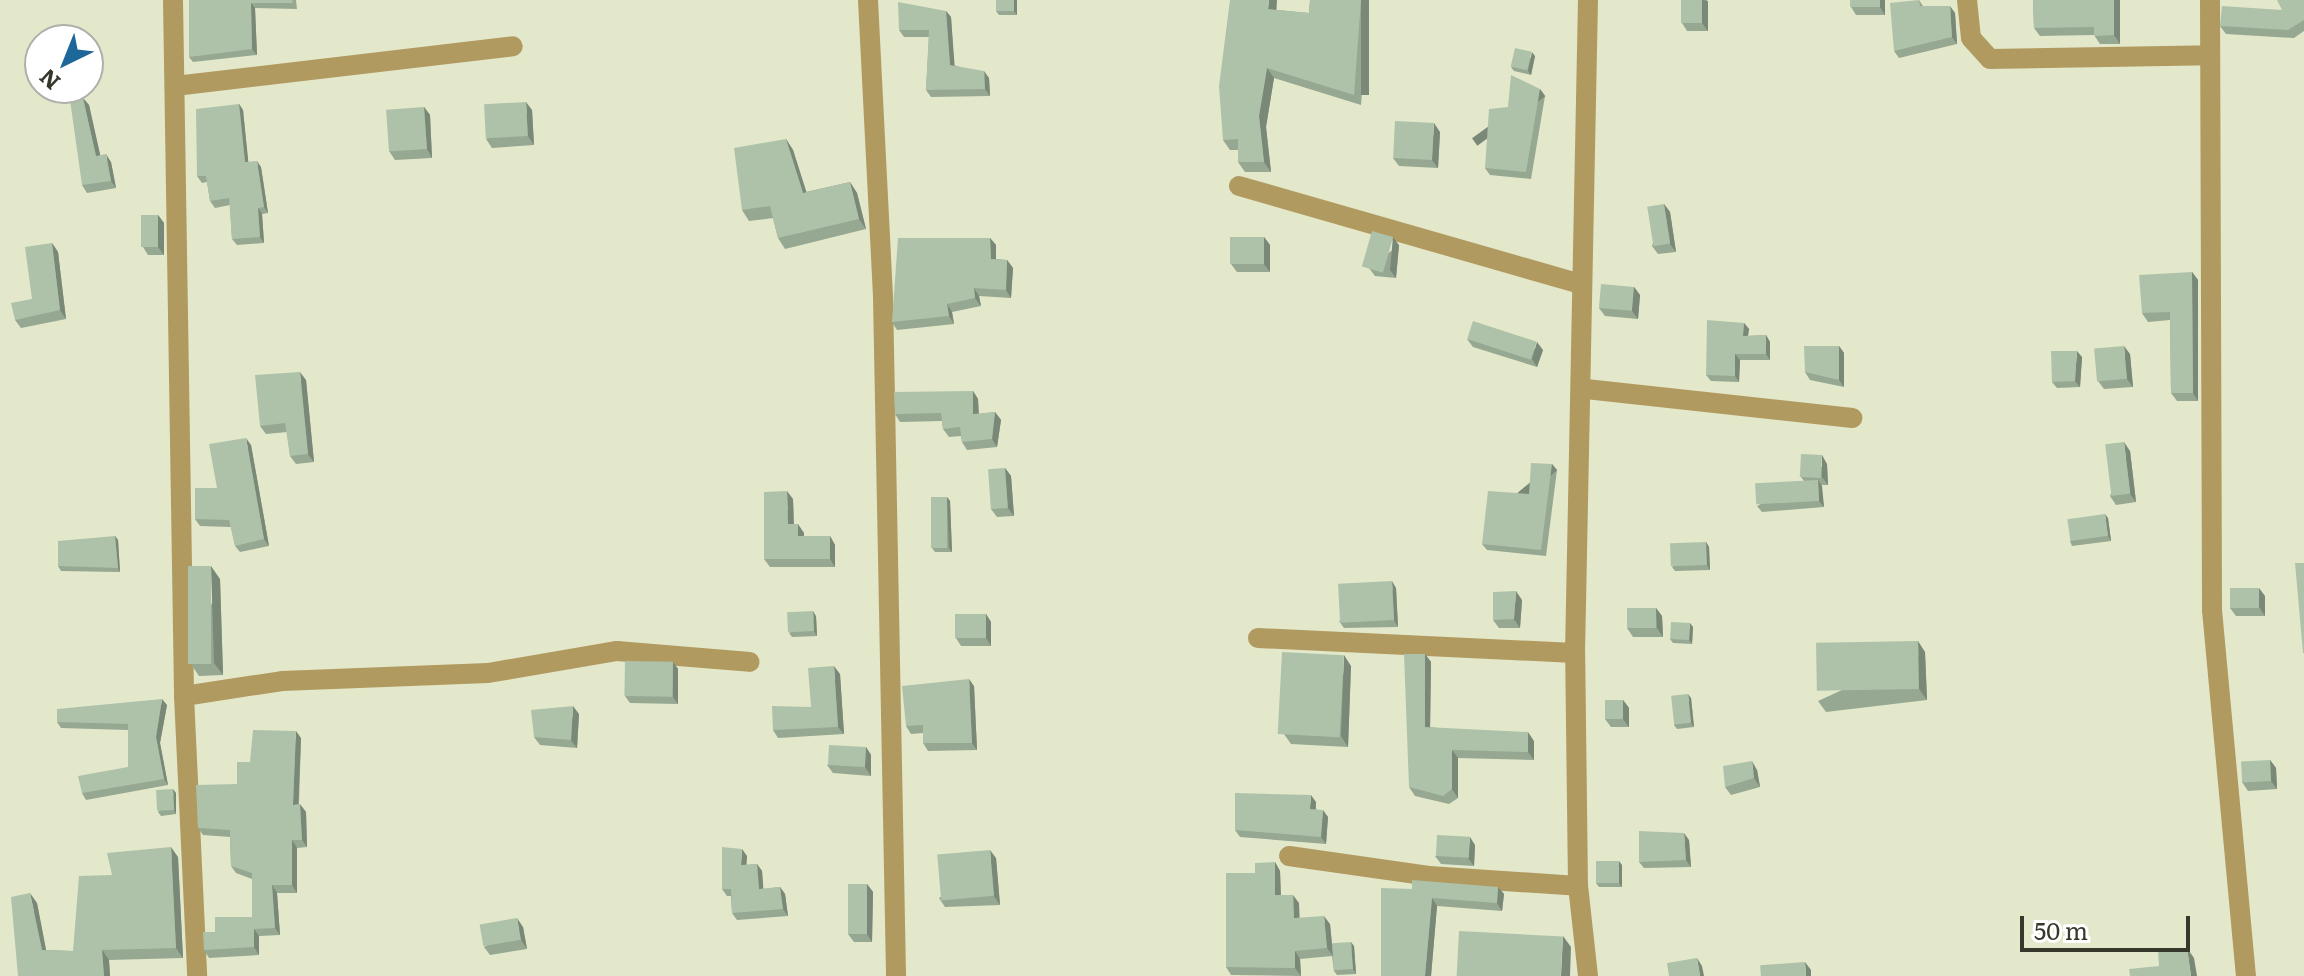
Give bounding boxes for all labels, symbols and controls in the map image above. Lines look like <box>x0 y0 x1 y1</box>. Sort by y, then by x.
north arrow <box>24 24 104 104</box>
text: N <box>31 62 67 99</box>
scale bar <box>2024 900 2194 950</box>
text: 50 m <box>2034 912 2088 947</box>

